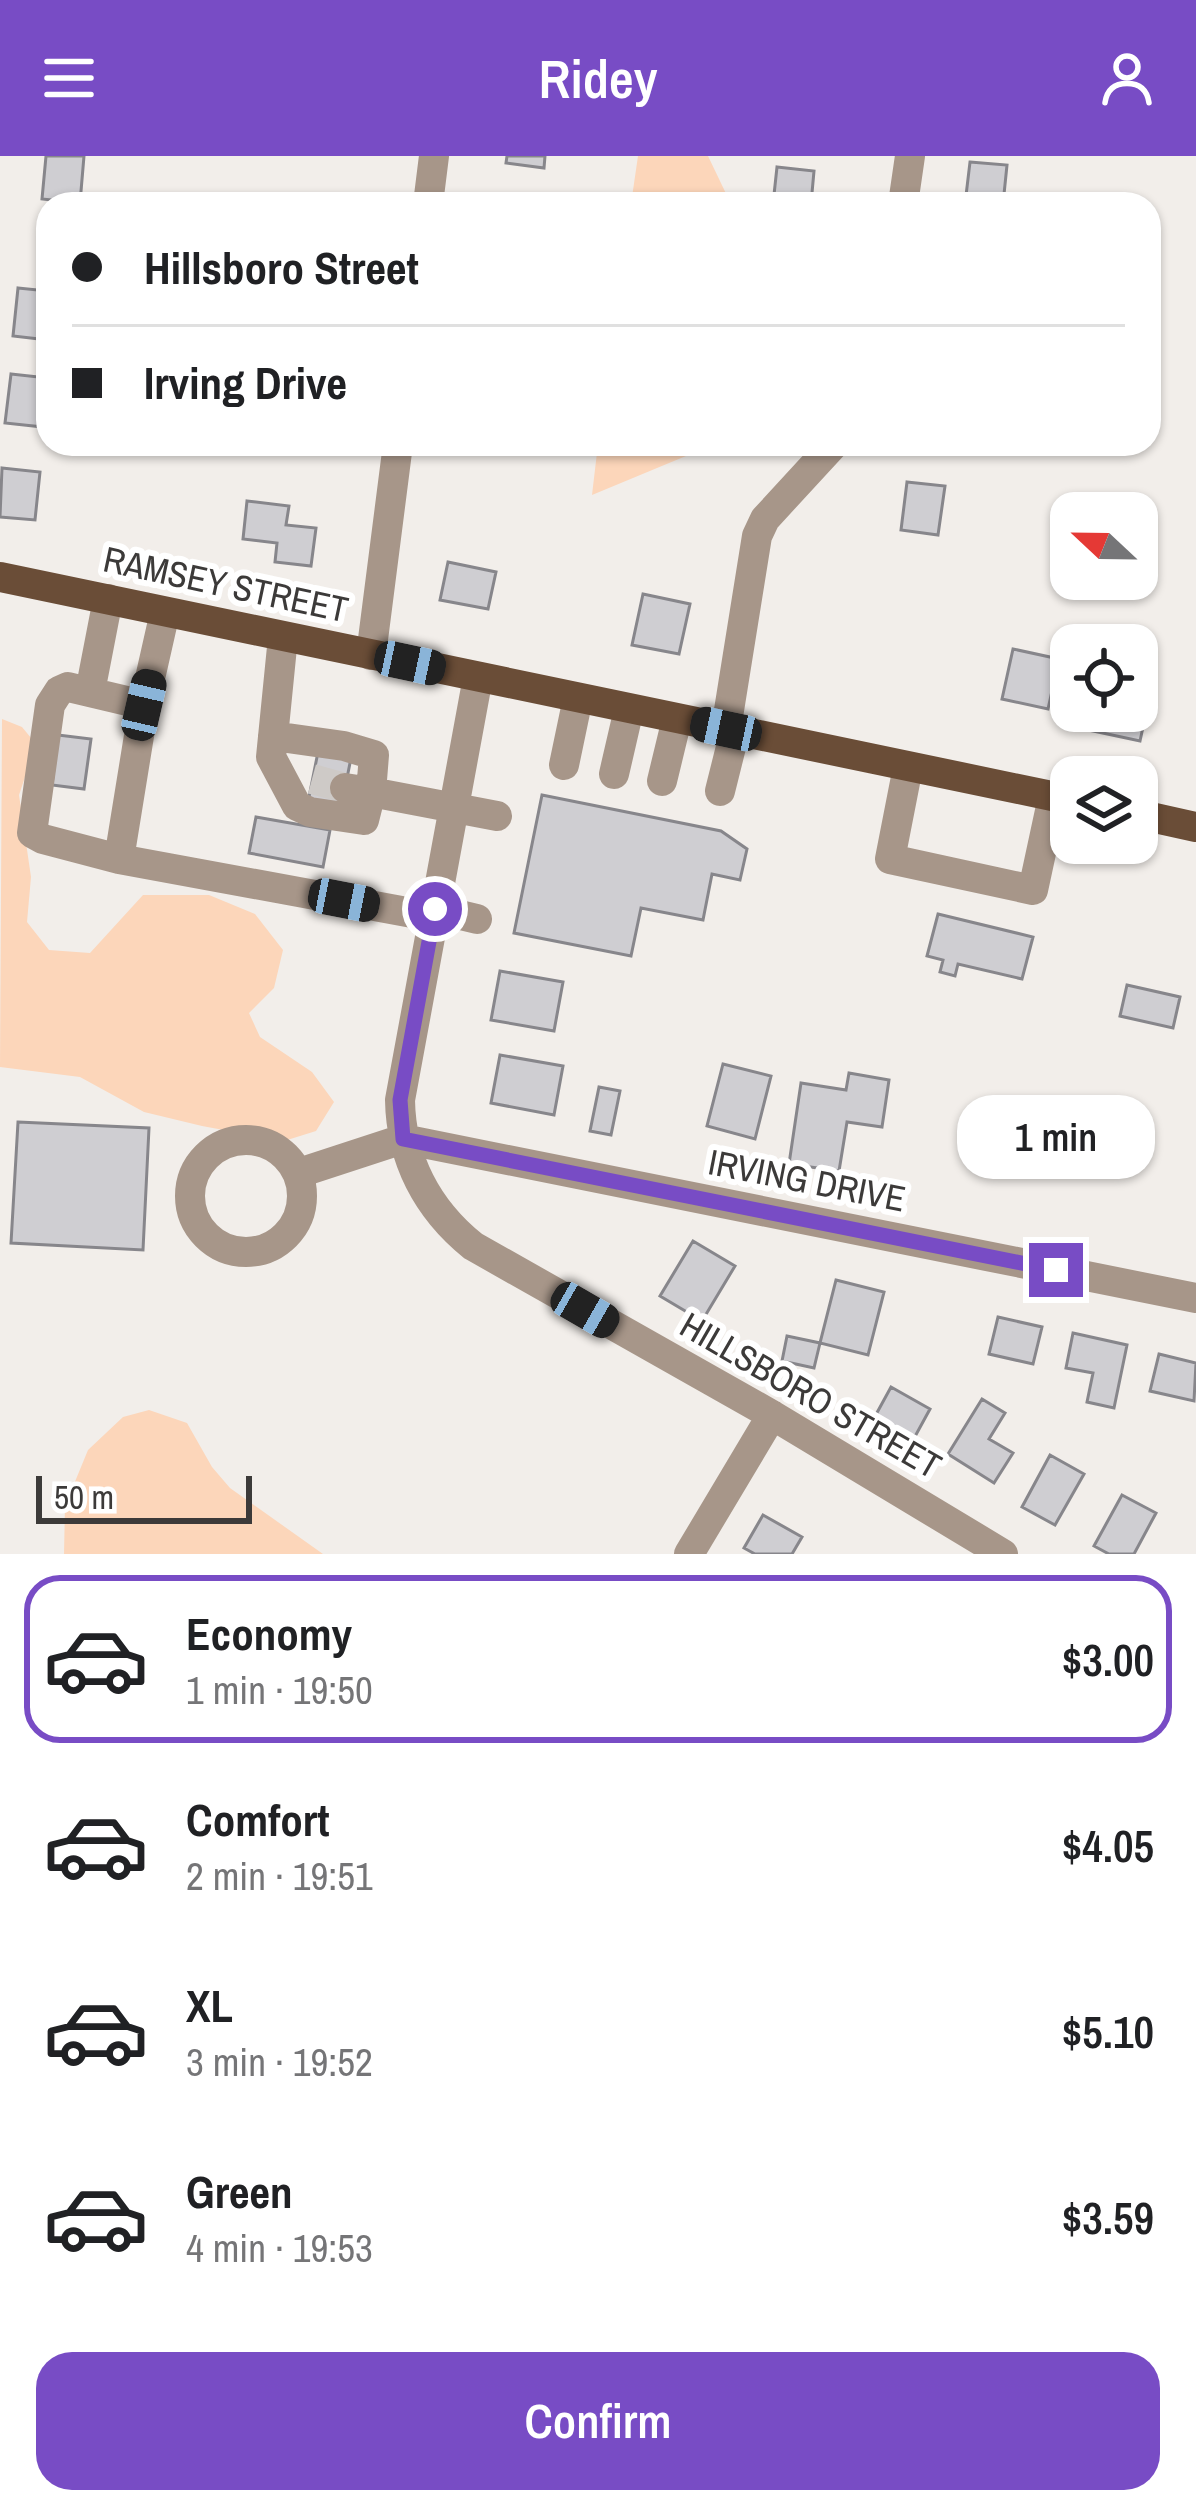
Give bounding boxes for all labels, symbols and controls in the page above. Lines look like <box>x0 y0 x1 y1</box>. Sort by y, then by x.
text: Ridey <box>539 42 657 115</box>
icon: menu <box>36 45 102 111</box>
icon: person <box>1094 45 1160 111</box>
text: Hillsboro Street <box>144 237 419 298</box>
text: Irving Drive <box>144 352 347 413</box>
north arrow <box>1050 492 1158 600</box>
map controls <box>1050 492 1158 864</box>
street label: RAMSEY STREET <box>99 535 353 633</box>
button: locate <box>1050 624 1158 732</box>
car <box>371 638 449 688</box>
car <box>118 666 170 744</box>
car <box>687 704 765 754</box>
button: layers <box>1050 756 1158 864</box>
car <box>305 875 383 925</box>
route start <box>408 882 462 936</box>
callout: 1 min <box>957 1096 1155 1180</box>
text: 1 min <box>1015 1111 1097 1163</box>
street label: IRVING DRIVE <box>704 1137 910 1223</box>
route end <box>1029 1243 1083 1297</box>
car <box>545 1276 625 1344</box>
street label: HILLSBORO STREET <box>672 1301 950 1489</box>
scale bar <box>36 1470 252 1523</box>
text: 50 m <box>54 1475 114 1519</box>
text: Economy <box>186 1603 352 1664</box>
icon: car <box>42 1605 150 1713</box>
text: $3.00 <box>1062 1629 1154 1690</box>
text: 1 min · 19:50 <box>186 1664 373 1716</box>
text: Comfort <box>186 1789 329 1850</box>
icon: car <box>42 1791 150 1899</box>
text: $4.05 <box>1062 1815 1154 1876</box>
text: 2 min · 19:51 <box>186 1850 373 1902</box>
text: XL <box>186 1975 233 2036</box>
icon: car <box>42 1977 150 2085</box>
text: $5.10 <box>1062 2001 1154 2062</box>
text: 3 min · 19:52 <box>186 2036 373 2088</box>
text: Green <box>186 2161 293 2222</box>
icon: car <box>42 2163 150 2271</box>
text: $3.59 <box>1062 2187 1154 2248</box>
text: 4 min · 19:53 <box>186 2222 373 2274</box>
button: Confirm <box>36 2352 1160 2490</box>

